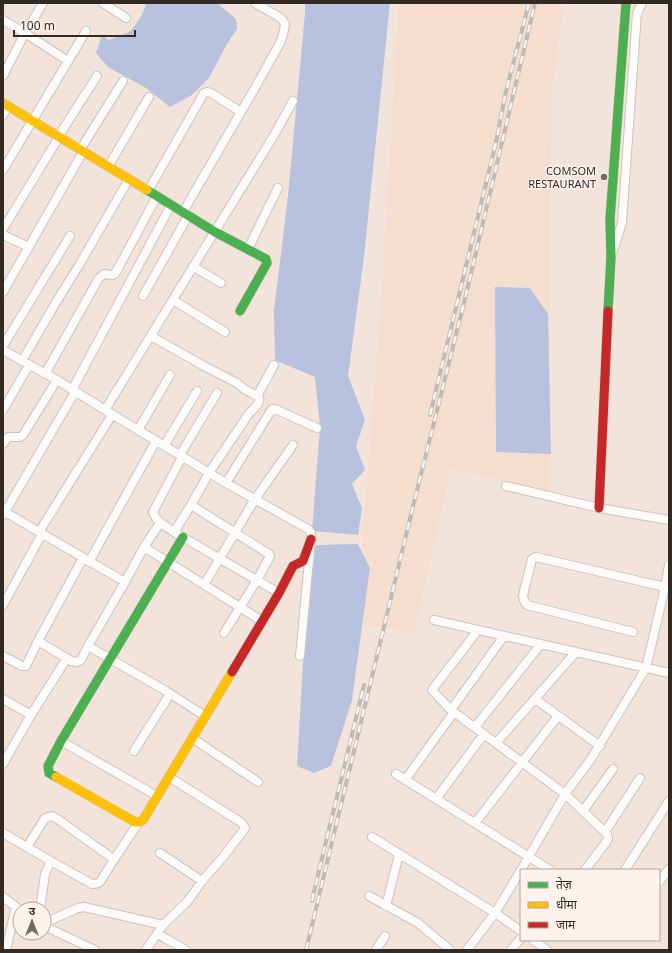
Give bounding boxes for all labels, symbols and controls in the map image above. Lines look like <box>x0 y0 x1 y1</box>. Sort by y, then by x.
scale bar <box>14 12 135 38</box>
text: 100 m <box>20 17 55 34</box>
place label: COMSOM RESTAURANT <box>528 163 596 191</box>
marker: COMSOM RESTAURANT <box>599 172 609 182</box>
legend <box>520 869 660 941</box>
text: तेज़ <box>556 876 573 893</box>
text: धीमा <box>556 896 578 913</box>
north arrow <box>12 901 52 941</box>
text: उ <box>29 903 36 918</box>
text: जाम <box>556 916 576 933</box>

